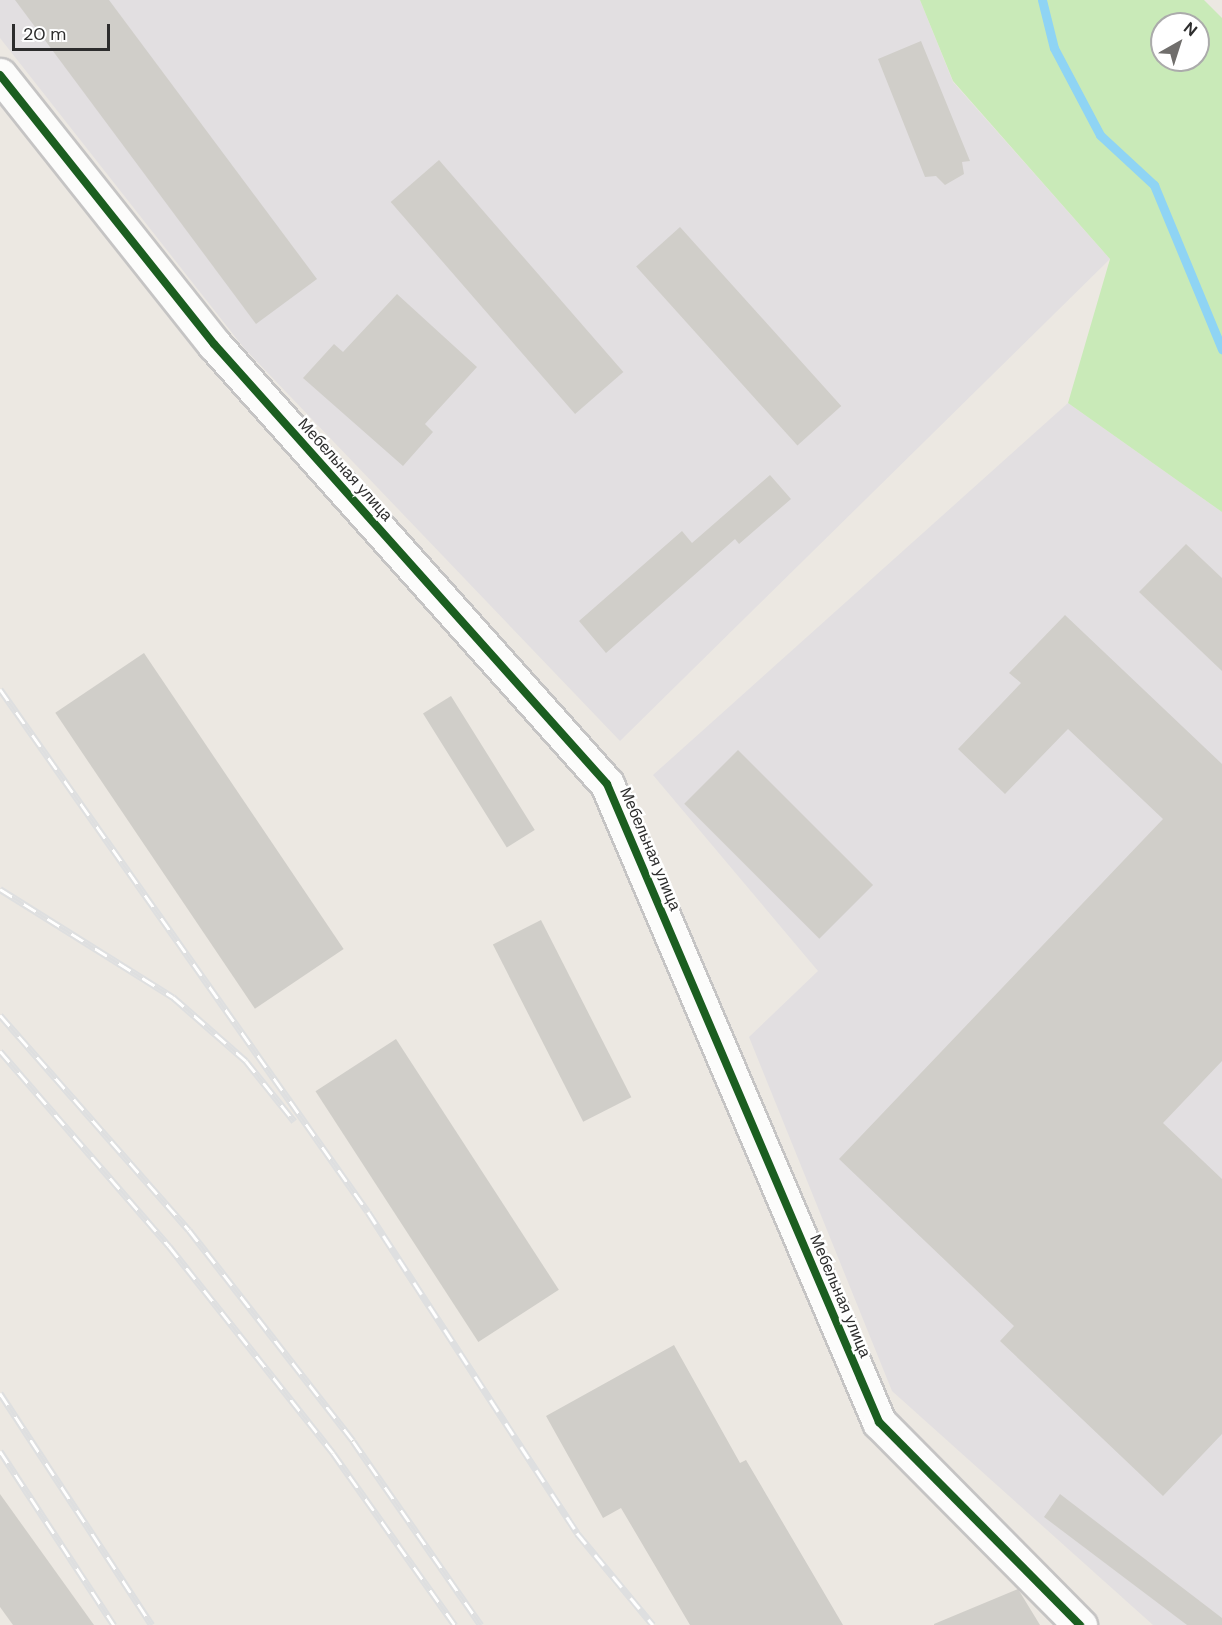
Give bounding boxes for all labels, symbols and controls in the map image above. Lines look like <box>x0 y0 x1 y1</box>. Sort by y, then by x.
scale bar <box>15 12 112 50</box>
north arrow <box>1150 12 1210 72</box>
text: N <box>1179 17 1202 41</box>
text: 20 m <box>23 22 66 46</box>
street label: Мебельная улица <box>294 415 396 525</box>
street label: Мебельная улица <box>615 785 685 913</box>
street label: Мебельная улица <box>805 1232 875 1360</box>

